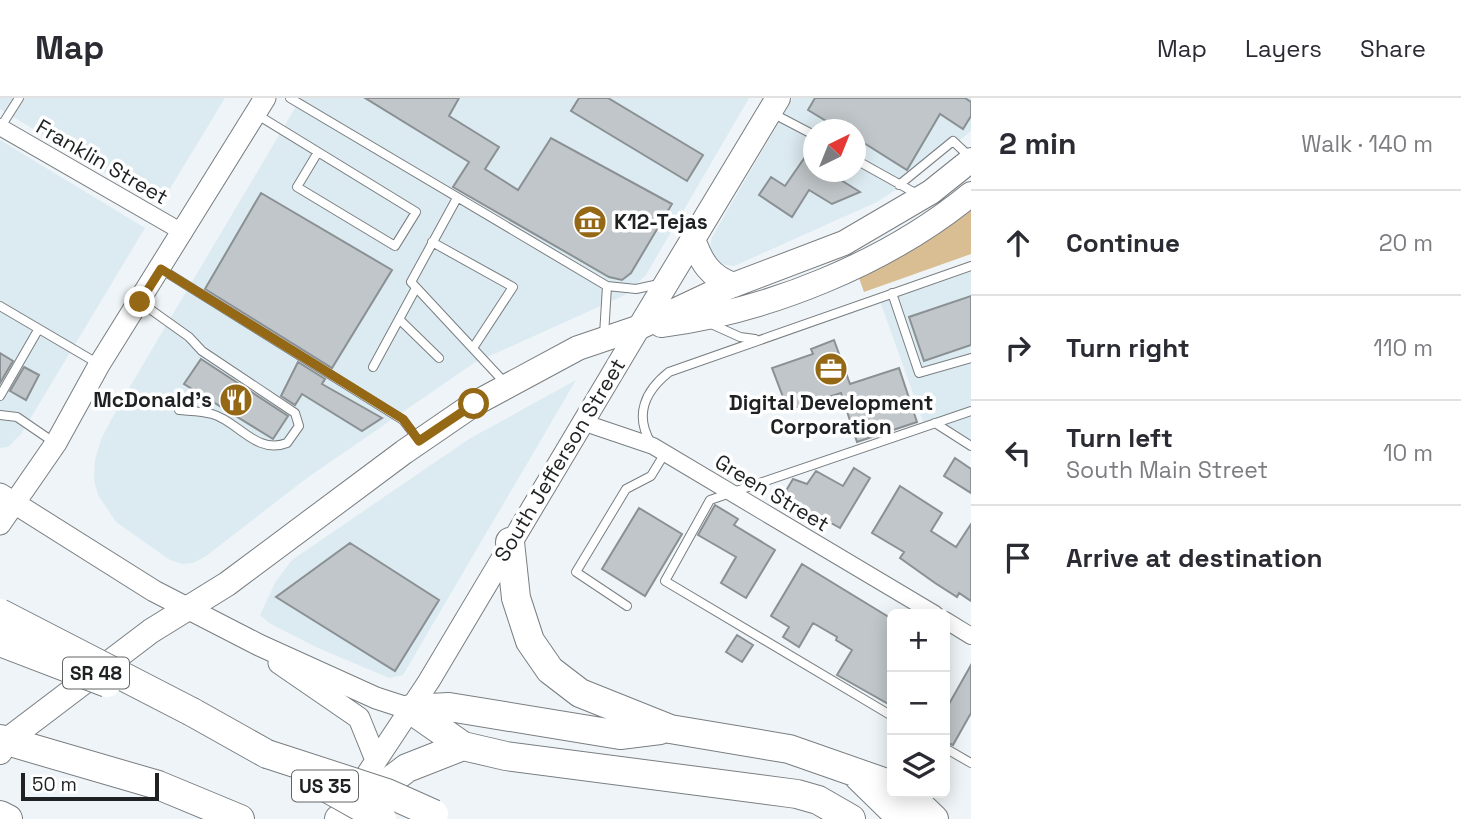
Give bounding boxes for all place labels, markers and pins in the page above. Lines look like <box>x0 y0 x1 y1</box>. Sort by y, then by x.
museum icon: K12-Tejas <box>571 203 609 241</box>
place label: K12-Tejas <box>614 208 708 235</box>
office icon: Digital Development Corporation <box>812 350 850 388</box>
restaurant icon: McDonald's <box>217 381 255 419</box>
place label: McDonald's <box>93 386 212 413</box>
place label: Digital Development Corporation <box>729 389 933 440</box>

